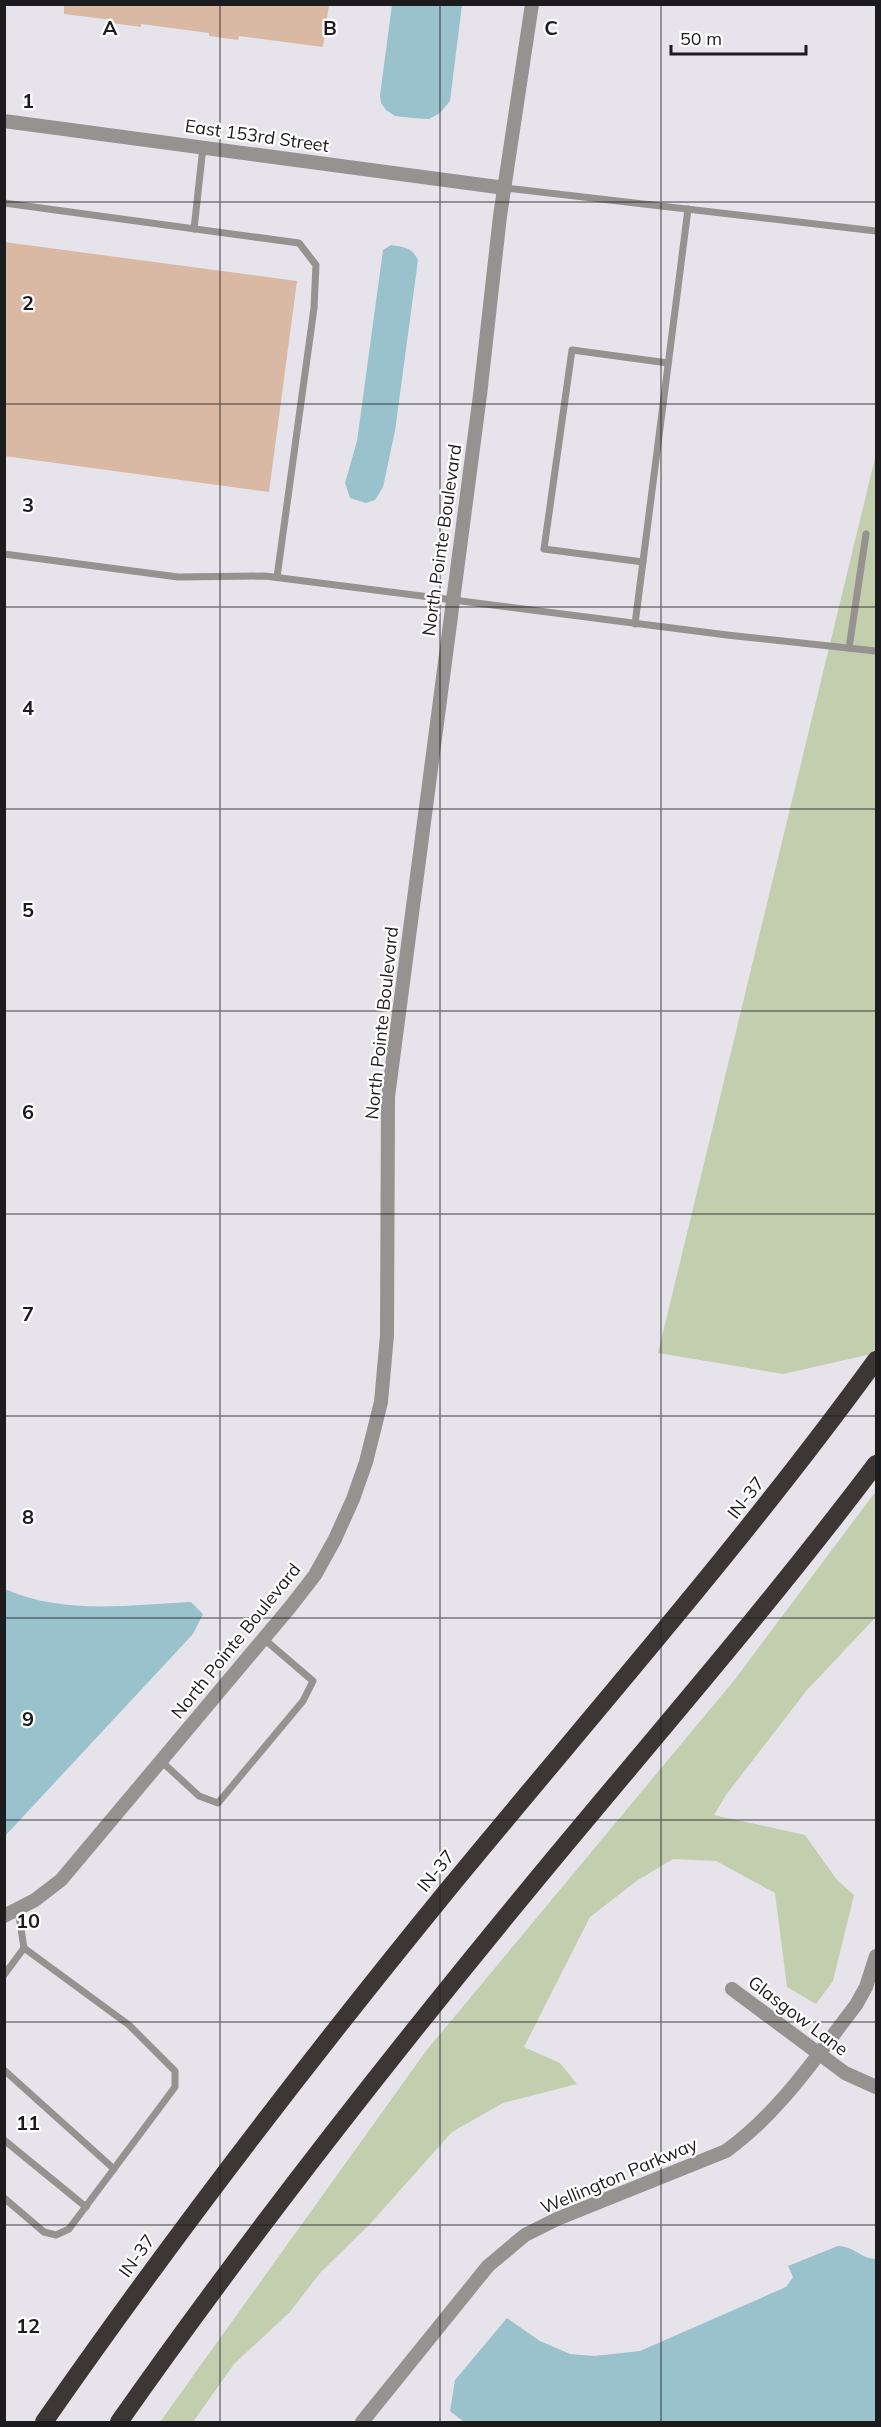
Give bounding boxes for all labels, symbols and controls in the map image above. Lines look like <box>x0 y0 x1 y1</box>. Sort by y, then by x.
text: A <box>103 15 118 40</box>
text: B <box>323 15 337 40</box>
text: C <box>544 15 558 40</box>
scale bar <box>671 18 806 56</box>
text: 50 m <box>680 27 722 50</box>
text: 1 <box>22 88 34 113</box>
street label: East 153rd Street <box>184 114 331 157</box>
text: 2 <box>22 290 34 315</box>
street label: North Pointe Boulevard <box>417 442 466 637</box>
text: 3 <box>22 492 34 517</box>
text: 4 <box>22 695 34 720</box>
text: 5 <box>22 897 34 922</box>
street label: North Pointe Boulevard <box>360 925 403 1120</box>
text: 6 <box>22 1099 34 1124</box>
text: 7 <box>22 1301 34 1326</box>
street label: IN-37 <box>722 1472 769 1523</box>
text: 8 <box>22 1504 34 1529</box>
street label: North Pointe Boulevard <box>166 1558 305 1723</box>
text: 9 <box>22 1706 34 1731</box>
street label: IN-37 <box>412 1845 459 1896</box>
text: 10 <box>16 1908 40 1933</box>
street label: Glasgow Lane <box>744 1970 853 2061</box>
text: 11 <box>16 2110 40 2135</box>
street label: Wellington Parkway <box>537 2132 701 2219</box>
street label: IN-37 <box>113 2230 160 2282</box>
text: 12 <box>16 2313 40 2338</box>

